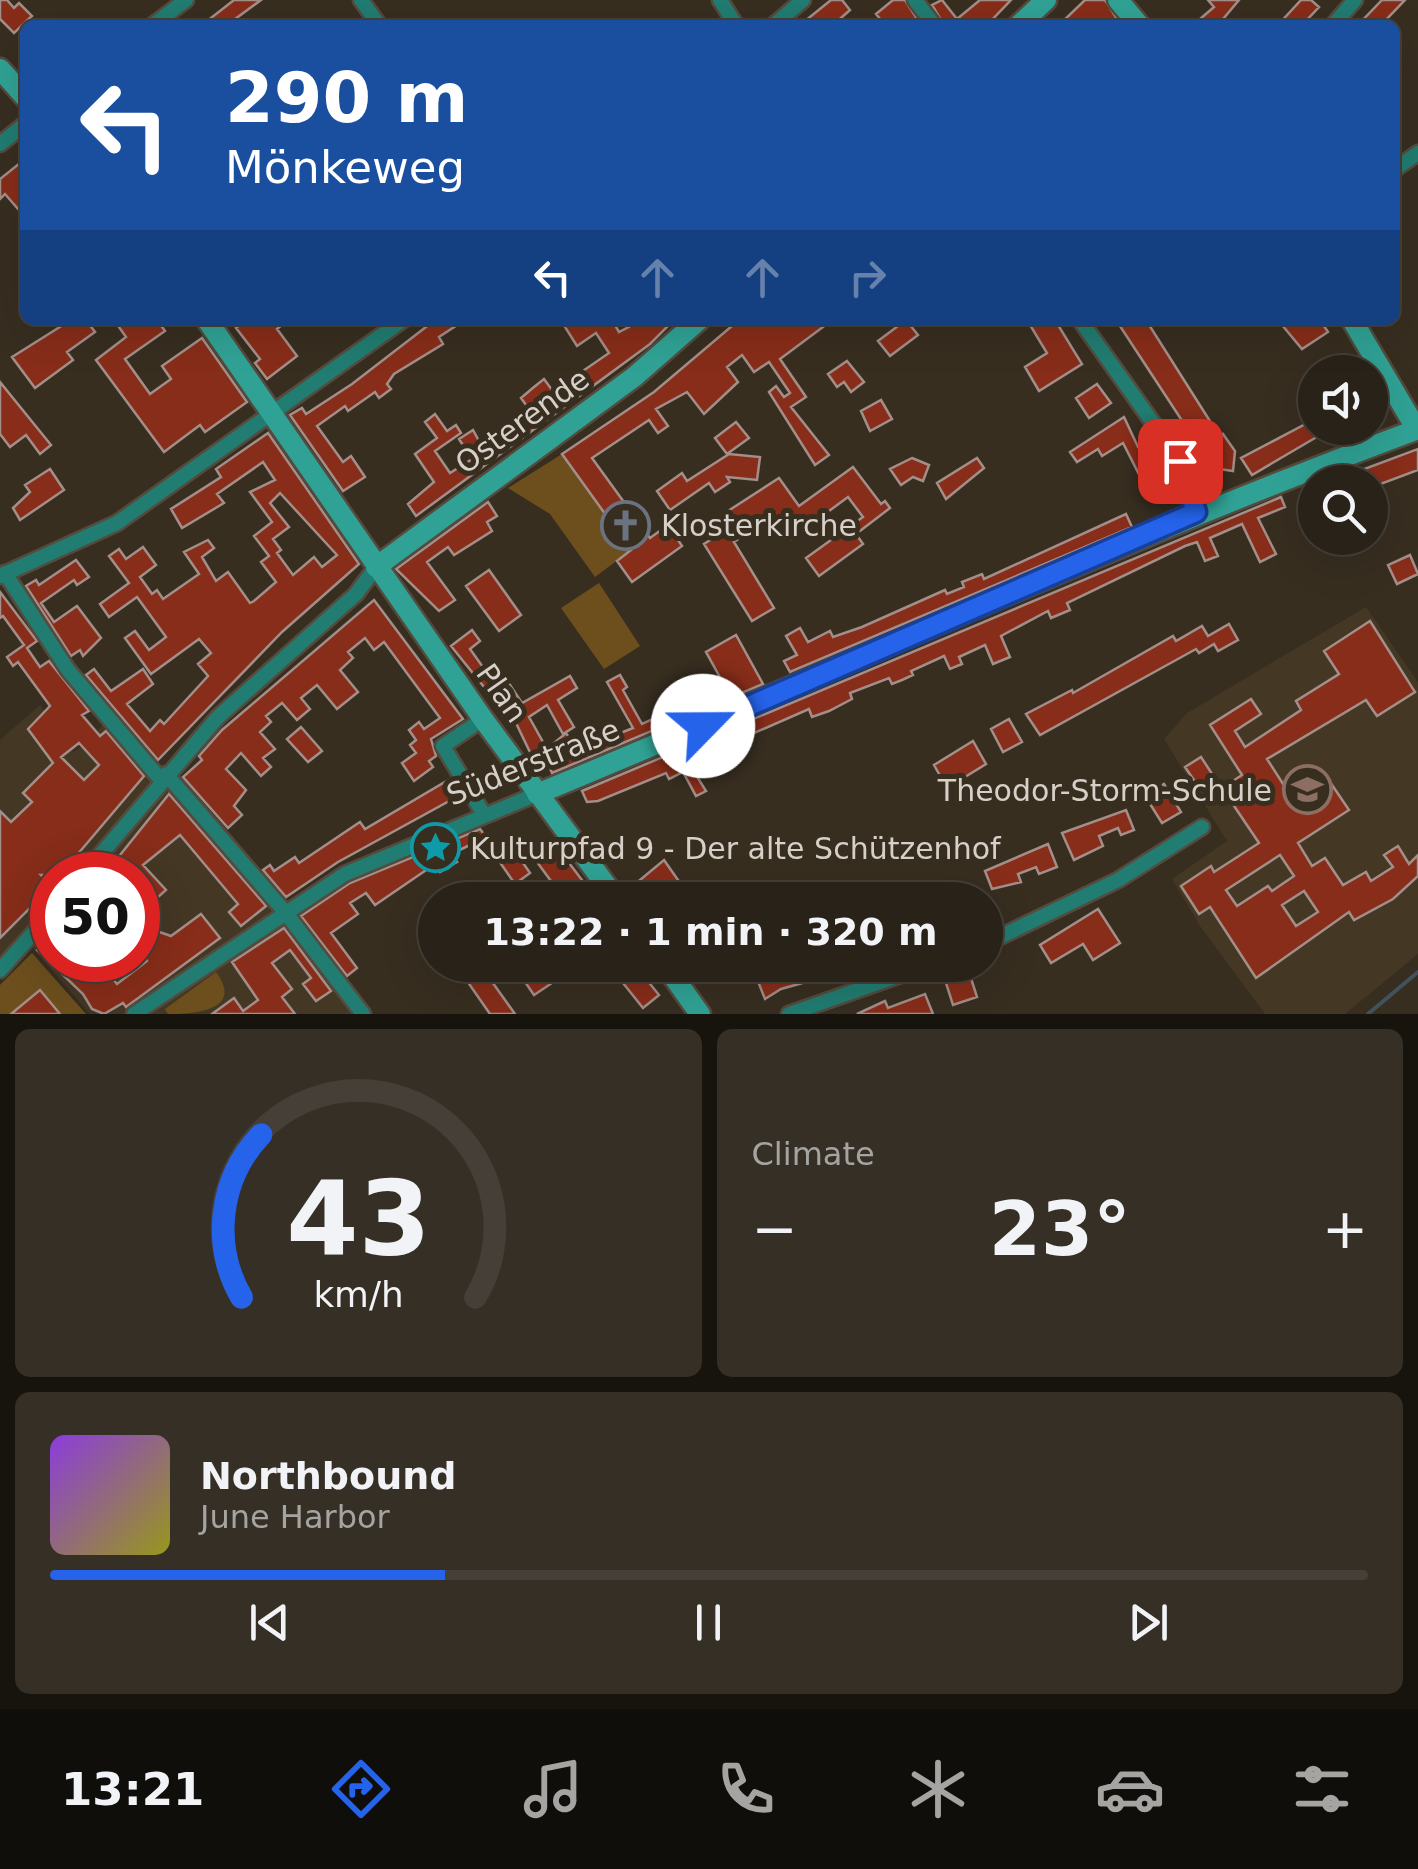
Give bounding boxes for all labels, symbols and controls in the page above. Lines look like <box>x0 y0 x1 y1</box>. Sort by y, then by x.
text: 290 m <box>225 57 468 139</box>
icon: left <box>60 60 190 190</box>
text: Mönkeweg <box>225 141 465 194</box>
icon: left <box>525 250 580 305</box>
icon: ahead <box>630 250 685 305</box>
icon: ahead <box>735 250 790 305</box>
icon: right <box>840 250 895 305</box>
map controls <box>1298 355 1388 555</box>
button: sound <box>1298 355 1388 445</box>
street label: Osterende <box>449 361 595 481</box>
pin <box>1138 419 1223 504</box>
icon: arrive <box>1153 434 1208 489</box>
button: search <box>1298 465 1388 555</box>
church icon: Klosterkirche <box>600 499 652 551</box>
place label: Klosterkirche <box>661 508 857 543</box>
street label: Plan <box>469 657 535 729</box>
position arrow <box>651 674 755 778</box>
street label: Süderstraße <box>441 711 625 813</box>
school or university icon: Theodor-Storm-Schule <box>1281 764 1333 816</box>
place label: Theodor-Storm-Schule <box>937 773 1272 808</box>
place icon: Kulturpfad 9 - Der alte Schützenhof <box>409 822 461 874</box>
place label: Kulturpfad 9 - Der alte Schützenhof <box>470 831 1002 866</box>
speed limit sign: 50 <box>30 852 160 982</box>
text: 13:22 · 1 min · 320 m <box>483 910 938 954</box>
text: Climate <box>752 1135 875 1173</box>
text: 43 <box>286 1158 431 1280</box>
text: 23° <box>989 1185 1131 1273</box>
text: − <box>752 1197 798 1261</box>
text: + <box>1322 1197 1368 1261</box>
text: km/h <box>313 1274 403 1315</box>
text: Northbound <box>200 1454 456 1498</box>
text: June Harbor <box>200 1498 390 1536</box>
icon: previous <box>242 1595 297 1650</box>
icon: pause <box>681 1595 736 1650</box>
icon: next <box>1121 1595 1176 1650</box>
icon: directions <box>326 1754 396 1824</box>
icon: music <box>518 1754 588 1824</box>
icon: phone <box>711 1754 781 1824</box>
icon: climate <box>903 1754 973 1824</box>
icon: car <box>1095 1754 1165 1824</box>
icon: filters <box>1287 1754 1357 1824</box>
text: 13:21 <box>61 1763 204 1816</box>

